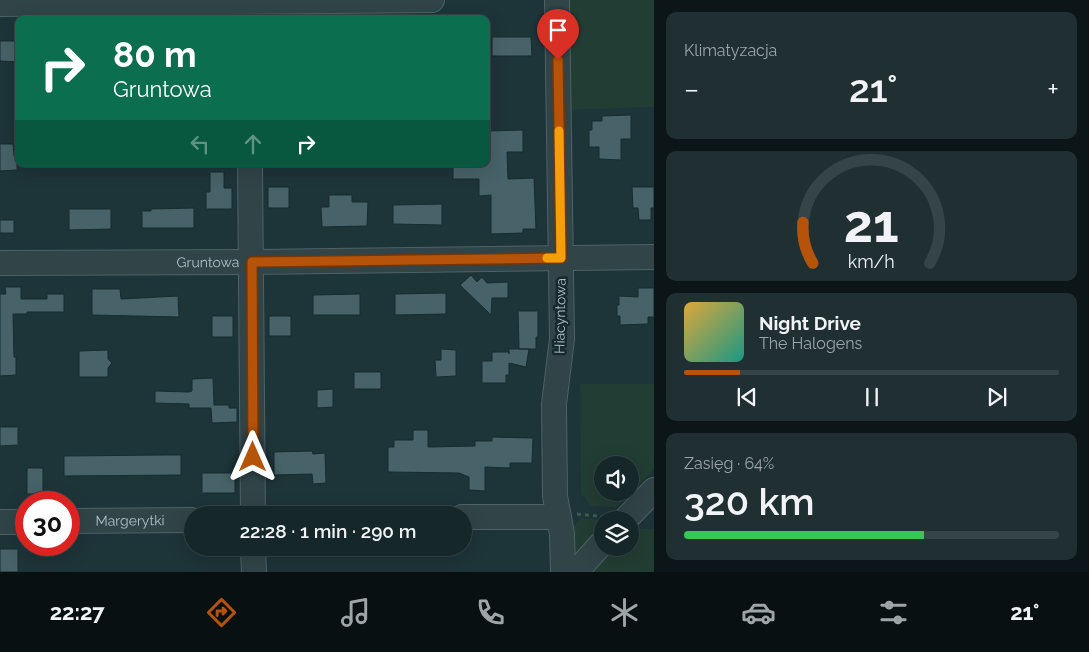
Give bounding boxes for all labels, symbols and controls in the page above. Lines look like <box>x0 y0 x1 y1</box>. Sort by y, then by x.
pin <box>537 9 579 60</box>
icon: arrive <box>544 16 572 44</box>
text: 80 m <box>113 34 197 75</box>
icon: right <box>30 35 95 100</box>
text: Klimatyzacja <box>684 41 777 60</box>
text: 21° <box>849 66 897 111</box>
text: − <box>684 73 699 106</box>
text: + <box>1047 73 1059 106</box>
text: Gruntowa <box>113 76 212 102</box>
icon: left <box>186 130 214 158</box>
icon: ahead <box>239 130 267 158</box>
icon: right <box>292 130 320 158</box>
text: 21 <box>844 193 899 254</box>
text: km/h <box>848 251 895 272</box>
street label: Gruntowa <box>177 254 239 270</box>
street label: Hiacyntowa <box>551 278 569 354</box>
text: Night Drive <box>759 312 861 334</box>
text: The Halogens <box>759 334 862 353</box>
icon: previous <box>733 383 761 411</box>
icon: pause <box>858 383 886 411</box>
icon: next <box>983 383 1011 411</box>
position arrow <box>226 430 278 482</box>
text: Zasięg · 64% <box>684 454 774 473</box>
map controls <box>594 456 639 556</box>
button: sound <box>594 456 639 501</box>
text: 320 km <box>684 479 815 524</box>
speed limit sign: 30 <box>15 491 80 556</box>
button: layers <box>594 511 639 556</box>
street label: Margerytki <box>95 512 165 529</box>
text: 22:28 · 1 min · 290 m <box>240 520 416 542</box>
icon: directions <box>204 595 239 630</box>
icon: music <box>338 595 373 630</box>
icon: phone <box>473 595 508 630</box>
icon: climate <box>607 595 642 630</box>
icon: car <box>741 595 776 630</box>
icon: filters <box>876 595 911 630</box>
text: 22:27 <box>50 599 105 625</box>
text: 21° <box>1010 599 1039 625</box>

